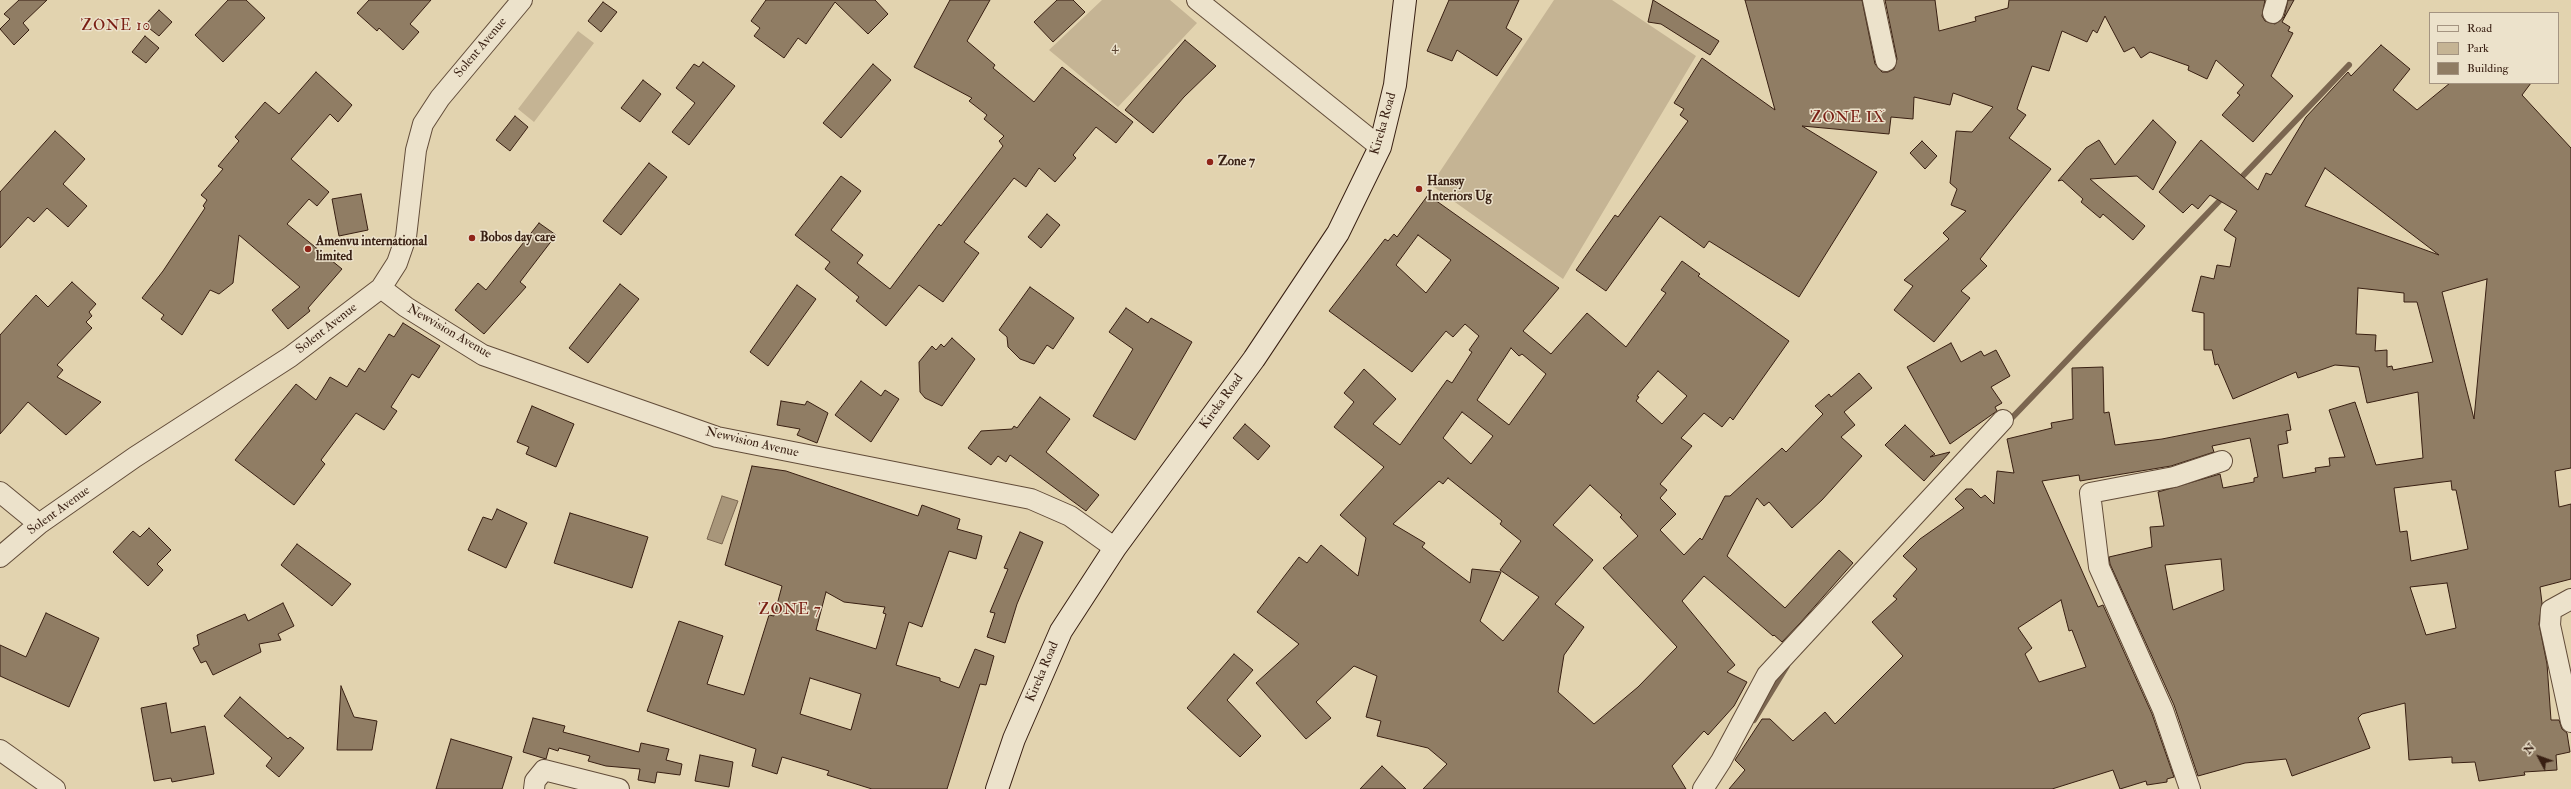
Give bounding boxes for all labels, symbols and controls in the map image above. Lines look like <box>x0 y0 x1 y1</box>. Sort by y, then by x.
legend <box>2429 12 2559 84</box>
street label: Solent Avenue <box>451 15 511 81</box>
district label: ZONE 10 <box>81 18 151 36</box>
text: Road <box>2467 21 2492 36</box>
park label: 4 <box>1112 40 1118 56</box>
text: Park <box>2467 41 2489 56</box>
text: Building <box>2467 61 2508 76</box>
street label: Kireka Road <box>1368 91 1400 157</box>
district label: ZONE IX <box>1810 110 1886 128</box>
place label: Zone 7 <box>1218 154 1255 170</box>
marker: Zone 7 <box>1205 157 1215 167</box>
place label: Hanssy Interiors Ug <box>1427 174 1492 205</box>
marker: Hanssy Interiors Ug <box>1414 184 1424 194</box>
place label: Bobos day care <box>480 230 556 246</box>
marker: Bobos day care <box>467 233 477 243</box>
place label: Amenvu international limited <box>316 234 427 265</box>
marker: Amenvu international limited <box>303 244 313 254</box>
street label: Solent Avenue <box>293 300 361 358</box>
street label: Newvision Avenue <box>404 301 494 363</box>
street label: Kireka Road <box>1197 371 1247 433</box>
street label: Newvision Avenue <box>704 425 800 461</box>
street label: Solent Avenue <box>25 483 93 539</box>
district label: ZONE 7 <box>758 602 822 620</box>
street label: Kireka Road <box>1023 639 1063 705</box>
north arrow <box>2519 737 2559 777</box>
text: N <box>2521 741 2538 757</box>

